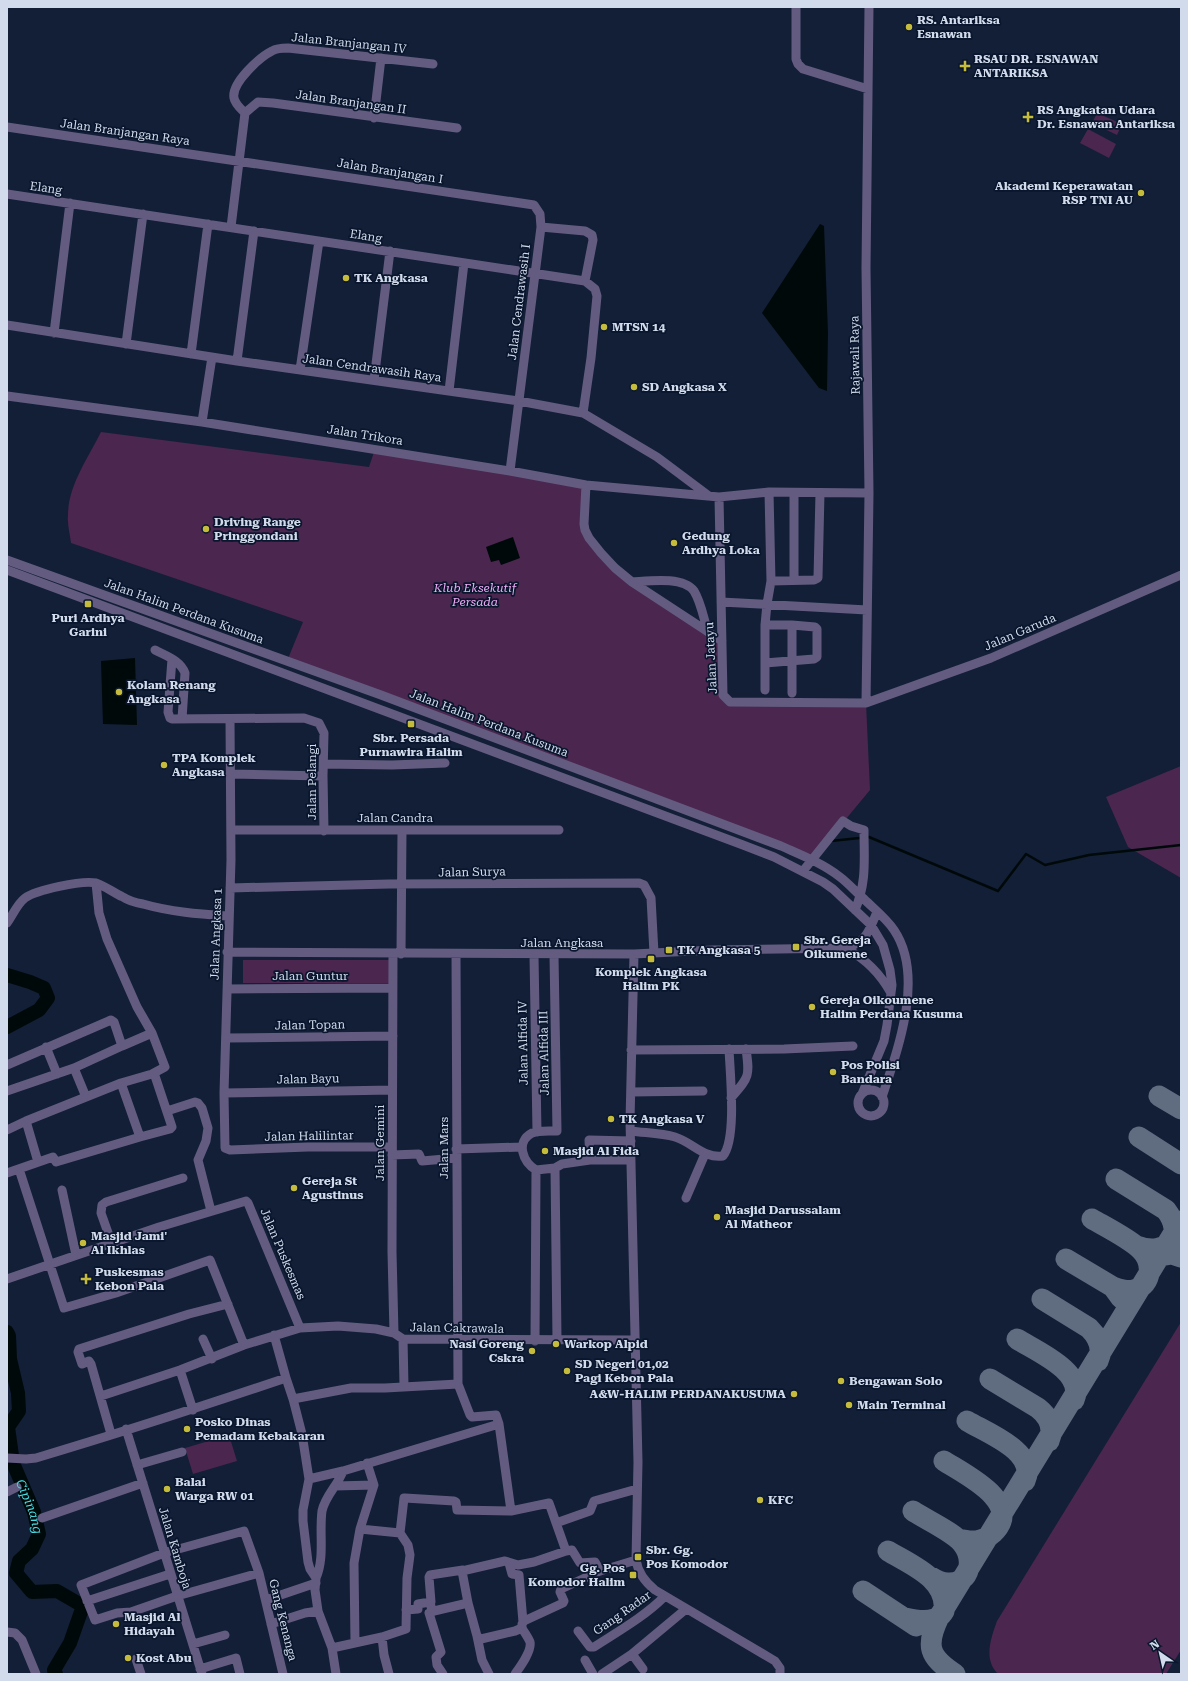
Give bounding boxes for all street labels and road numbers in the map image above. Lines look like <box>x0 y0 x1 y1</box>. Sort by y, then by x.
street label: Jalan Branjangan IV <box>291 30 408 56</box>
street label: Jalan Branjangan II <box>295 87 407 117</box>
street label: Jalan Branjangan Raya <box>59 116 191 148</box>
street label: Jalan Branjangan I <box>336 156 444 186</box>
street label: Elang <box>29 179 63 197</box>
street label: Elang <box>349 227 383 245</box>
street label: Jalan Cendrawasih I <box>505 243 533 361</box>
street label: Rajawali Raya <box>847 315 863 395</box>
street label: Jalan Cendrawasih Raya <box>302 351 443 385</box>
street label: Jalan Trikora <box>326 422 404 448</box>
street label: Jalan Halim Perdana Kusuma <box>102 576 266 647</box>
street label: Jalan Garuda <box>982 610 1058 653</box>
street label: Jalan Jatayu <box>702 621 720 694</box>
street label: Jalan Halim Perdana Kusuma <box>408 686 571 760</box>
street label: Jalan Pelangi <box>305 744 319 820</box>
street label: Jalan Candra <box>357 811 433 825</box>
street label: Jalan Surya <box>438 864 506 880</box>
street label: Jalan Angkasa 1 <box>207 887 225 980</box>
street label: Jalan Angkasa <box>521 936 604 950</box>
street label: Jalan Guntur <box>272 969 348 983</box>
street label: Jalan Alfida IV <box>515 1000 531 1085</box>
street label: Jalan Alfida III <box>536 1010 552 1096</box>
street label: Jalan Topan <box>275 1017 346 1033</box>
street label: Jalan Bayu <box>276 1071 340 1087</box>
street label: Jalan Gemini <box>373 1105 387 1181</box>
street label: Jalan Mars <box>437 1116 451 1179</box>
street label: Jalan Halilintar <box>264 1128 354 1144</box>
street label: Jalan Puskesmas <box>257 1206 309 1302</box>
street label: Jalan Cakrawala <box>410 1320 505 1336</box>
street label: Jalan Kamboja <box>156 1505 194 1591</box>
street label: Gang Kenanga <box>266 1578 300 1663</box>
street label: Gang Radar <box>590 1588 654 1638</box>

